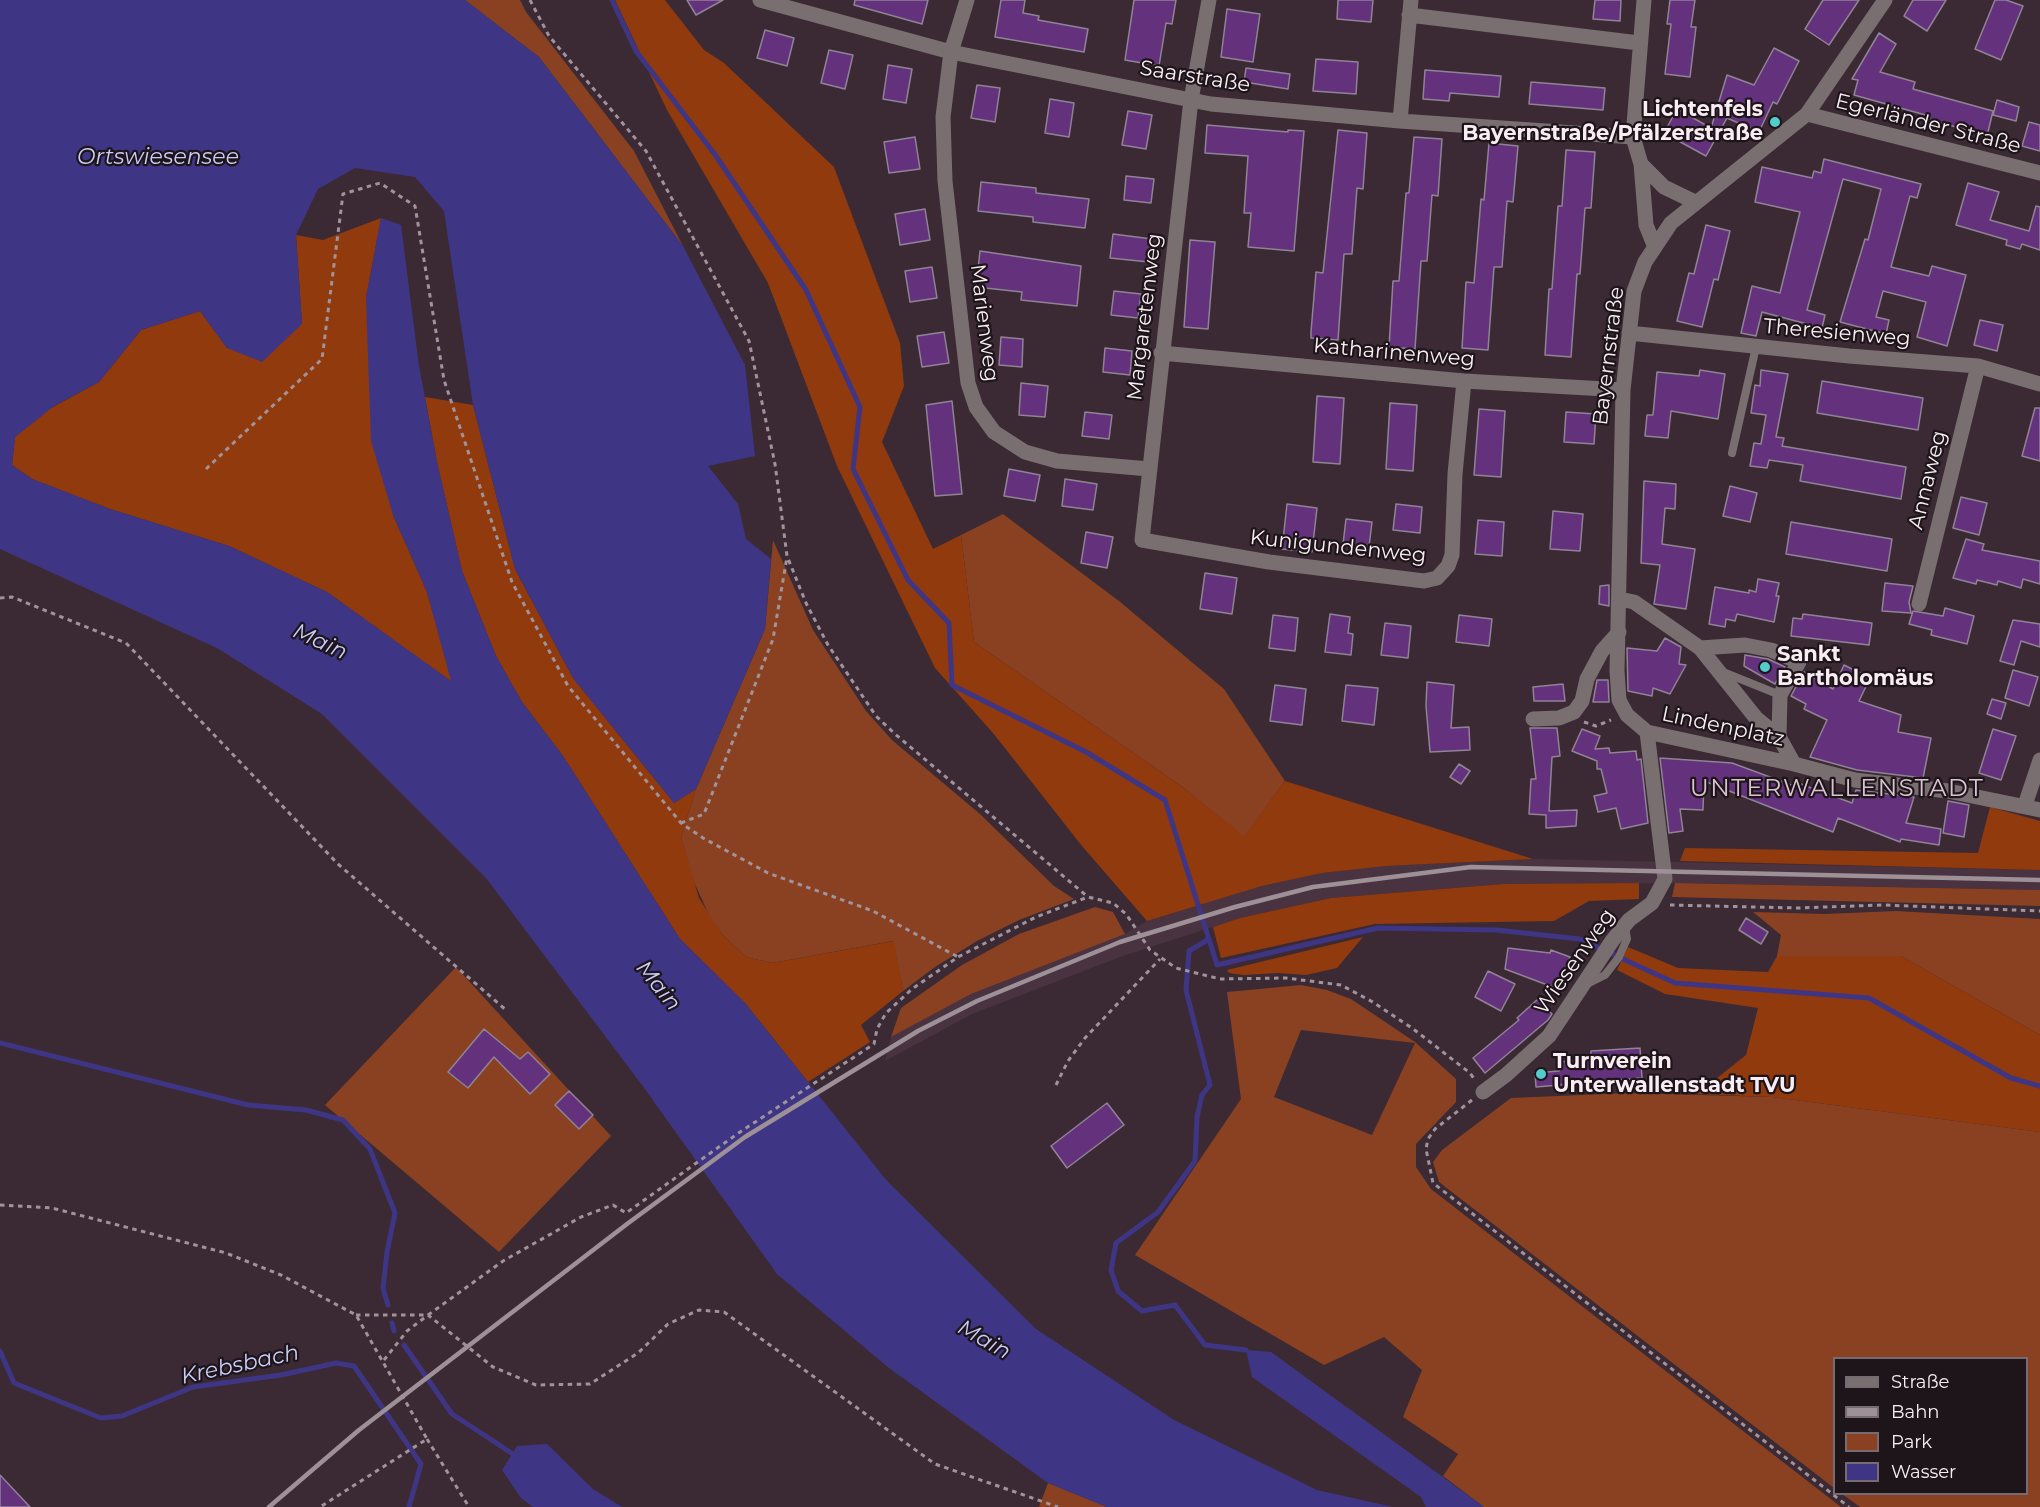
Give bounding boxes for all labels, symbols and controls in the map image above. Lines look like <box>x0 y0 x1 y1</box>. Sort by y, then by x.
street label: Saarstraße <box>1138 56 1252 98</box>
street label: Egerländer Straße <box>1833 89 2023 159</box>
place label: Lichtenfels Bayernstraße/Pfälzerstraße <box>1462 97 1763 147</box>
marker: Lichtenfels Bayernstraße/Pfälzerstraße <box>1768 115 1782 129</box>
water label: Ortswiesensee <box>77 145 239 171</box>
street label: Margaretenweg <box>1122 232 1168 402</box>
street label: Marienweg <box>964 263 1004 383</box>
street label: Bayernstraße <box>1588 285 1630 427</box>
street label: Theresienweg <box>1762 314 1912 352</box>
street label: Katharinenweg <box>1312 333 1476 373</box>
street label: Annaweg <box>1904 428 1952 532</box>
street label: Kunigundenweg <box>1249 525 1427 569</box>
water label: Main <box>289 618 351 666</box>
place label: Sankt Bartholomäus <box>1777 642 1934 692</box>
marker: Sankt Bartholomäus <box>1758 660 1772 674</box>
street label: Lindenplatz <box>1659 702 1787 752</box>
district label: UNTERWALLENSTADT <box>1690 775 1984 803</box>
street label: Wiesenweg <box>1529 904 1621 1020</box>
water label: Main <box>630 956 686 1016</box>
place label: Turnverein Unterwallenstadt TVU <box>1553 1049 1796 1099</box>
marker: Turnverein Unterwallenstadt TVU <box>1534 1067 1548 1081</box>
water label: Main <box>953 1314 1015 1366</box>
water label: Krebsbach <box>179 1340 301 1390</box>
legend <box>1833 1357 2028 1495</box>
text: Straße <box>1891 1371 1949 1393</box>
text: Bahn <box>1891 1401 1940 1423</box>
text: Park <box>1891 1431 1932 1453</box>
text: Wasser <box>1891 1461 1956 1483</box>

